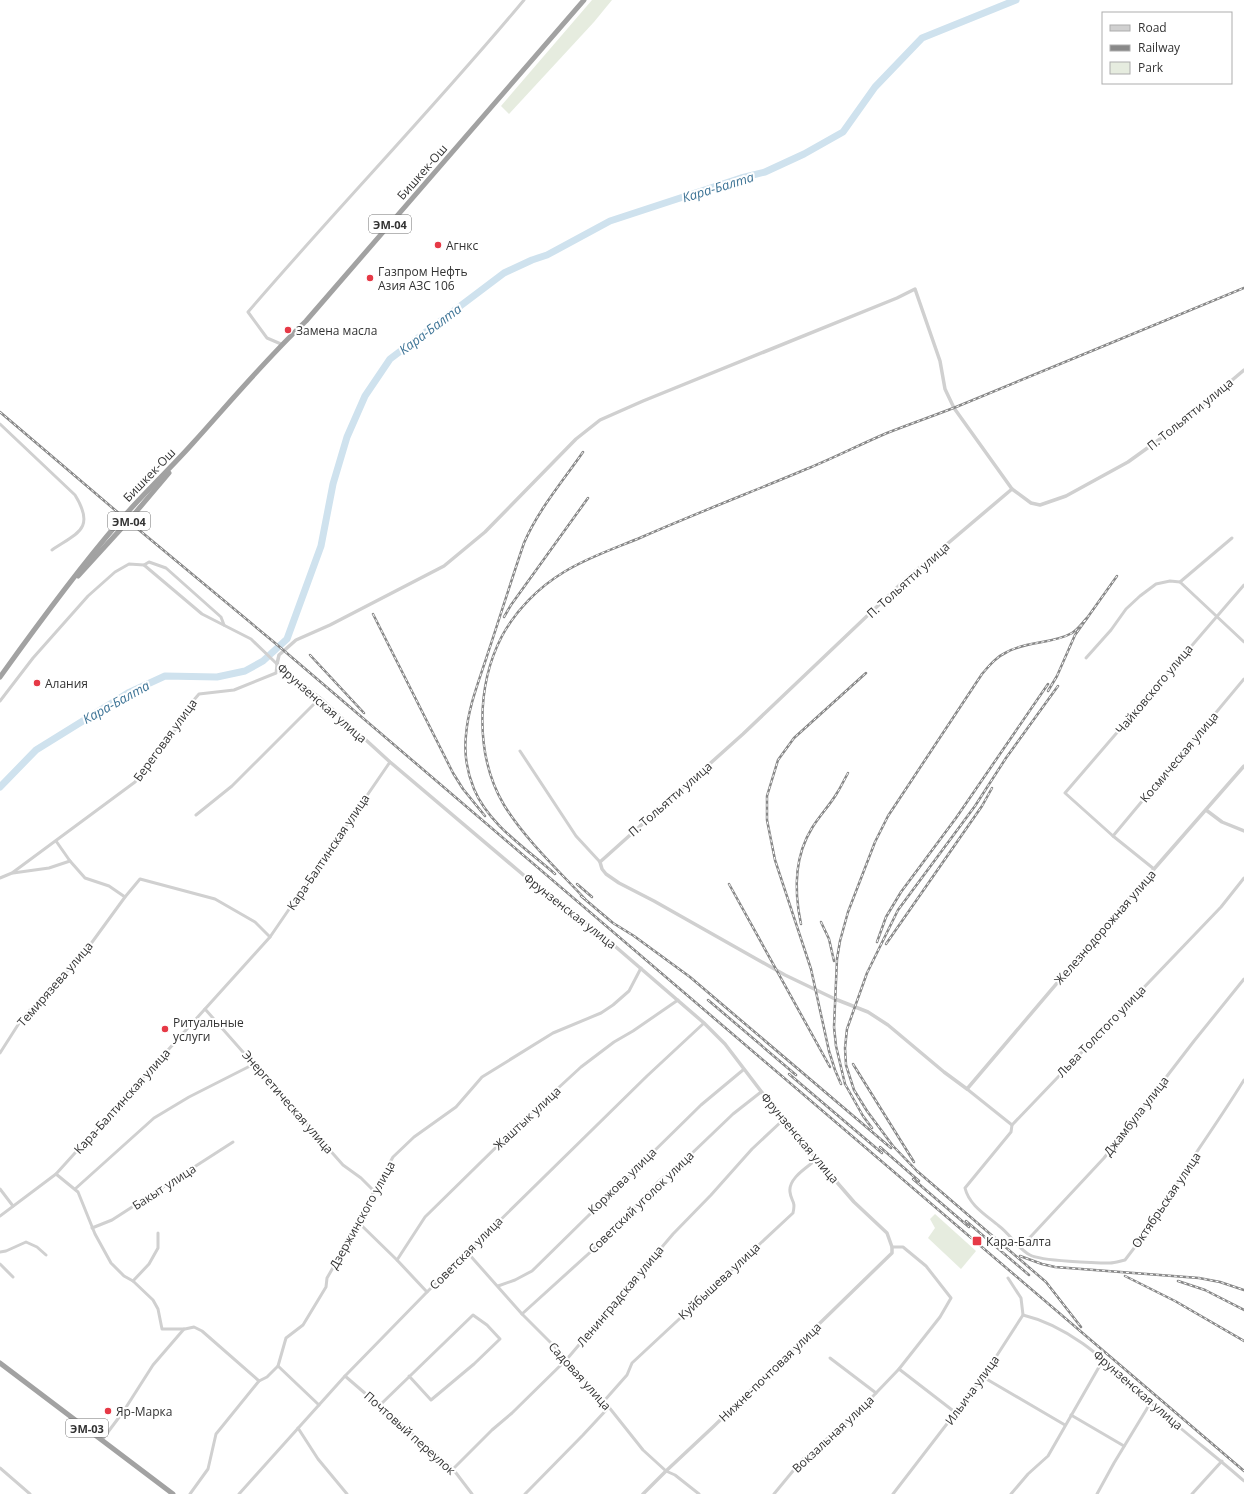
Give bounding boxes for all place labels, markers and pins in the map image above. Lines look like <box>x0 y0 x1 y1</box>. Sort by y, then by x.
place label: Агнкс <box>446 237 479 254</box>
marker: Агнкс <box>433 240 443 250</box>
place label: Газпром Нефть Азия АЗС 106 <box>378 263 468 294</box>
marker: Газпром Нефть Азия АЗС 106 <box>365 273 375 283</box>
place label: Замена масла <box>296 322 377 339</box>
marker: Замена масла <box>283 325 293 335</box>
place label: Алания <box>45 675 88 692</box>
marker: Алания <box>32 678 42 688</box>
place label: Ритуальные услуги <box>173 1014 244 1045</box>
marker: Ритуальные услуги <box>160 1024 170 1034</box>
place label: Кара-Балта <box>986 1233 1051 1250</box>
marker: Кара-Балта <box>971 1235 983 1247</box>
place label: Яр-Марка <box>116 1403 172 1420</box>
marker: Яр-Марка <box>103 1406 113 1416</box>

